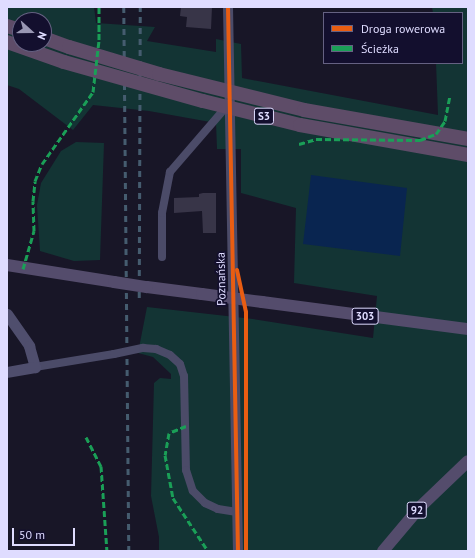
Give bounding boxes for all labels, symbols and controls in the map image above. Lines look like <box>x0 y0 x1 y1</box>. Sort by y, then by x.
north arrow <box>12 12 52 52</box>
legend <box>323 12 463 64</box>
text: Droga rowerowa <box>361 21 445 36</box>
text: N <box>34 30 50 42</box>
text: Ścieżka <box>361 41 399 56</box>
road number: S3 <box>253 107 275 125</box>
street label: Poznańska <box>213 252 229 306</box>
road number: 303 <box>351 307 379 325</box>
road number: 92 <box>406 501 428 519</box>
scale bar <box>14 520 77 546</box>
text: 50 m <box>19 527 45 542</box>

